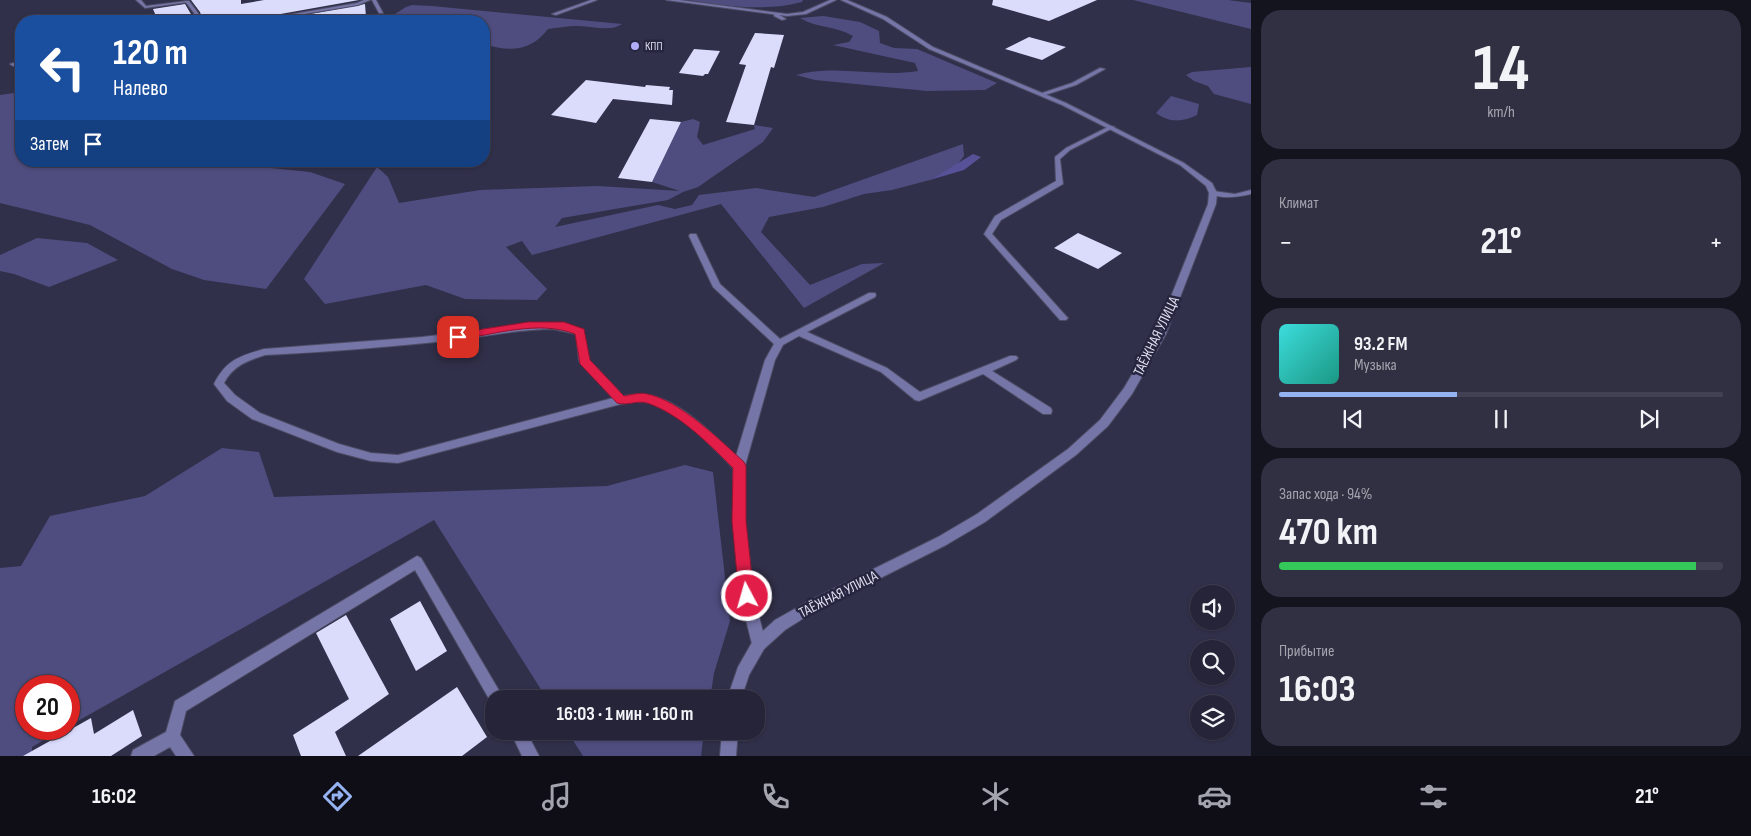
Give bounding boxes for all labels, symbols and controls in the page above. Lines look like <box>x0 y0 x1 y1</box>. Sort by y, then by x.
text: 14 <box>1473 31 1529 109</box>
text: 120 m <box>113 32 188 75</box>
icon: left <box>30 35 95 100</box>
place label: КПП <box>645 39 663 54</box>
marker: КПП <box>629 40 641 52</box>
text: Налево <box>113 75 168 102</box>
text: km/h <box>1487 103 1515 122</box>
icon: arrive <box>79 130 107 158</box>
text: Затем <box>30 133 69 156</box>
text: Климат <box>1279 194 1319 213</box>
text: 21° <box>1480 219 1522 264</box>
text: − <box>1279 226 1293 259</box>
text: + <box>1709 226 1723 259</box>
street label: ТАЁЖНАЯ УЛИЦА <box>1129 293 1184 379</box>
pin <box>437 316 479 358</box>
icon: arrive <box>444 323 472 351</box>
text: 93.2 FM <box>1354 333 1407 356</box>
text: Музыка <box>1354 356 1397 375</box>
icon: previous <box>1339 405 1367 433</box>
icon: pause <box>1487 405 1515 433</box>
icon: next <box>1635 405 1663 433</box>
text: Запас хода · 94% <box>1279 485 1372 504</box>
text: 470 km <box>1279 510 1378 555</box>
street label: ТАЁЖНАЯ УЛИЦА <box>796 566 881 622</box>
position arrow <box>720 569 772 621</box>
map controls <box>1190 585 1235 740</box>
button: sound <box>1190 585 1235 630</box>
button: search <box>1190 640 1235 685</box>
text: Прибытие <box>1279 642 1334 661</box>
text: 16:03 <box>1279 667 1355 712</box>
speed limit sign: 20 <box>15 675 80 740</box>
button: layers <box>1190 695 1235 740</box>
text: 16:03 · 1 мин · 160 m <box>557 703 693 726</box>
icon: directions <box>320 779 355 814</box>
icon: music <box>539 779 574 814</box>
icon: phone <box>758 779 793 814</box>
icon: climate <box>978 779 1013 814</box>
icon: car <box>1197 779 1232 814</box>
icon: filters <box>1416 779 1451 814</box>
text: 16:02 <box>92 783 136 810</box>
text: 21° <box>1635 783 1659 810</box>

